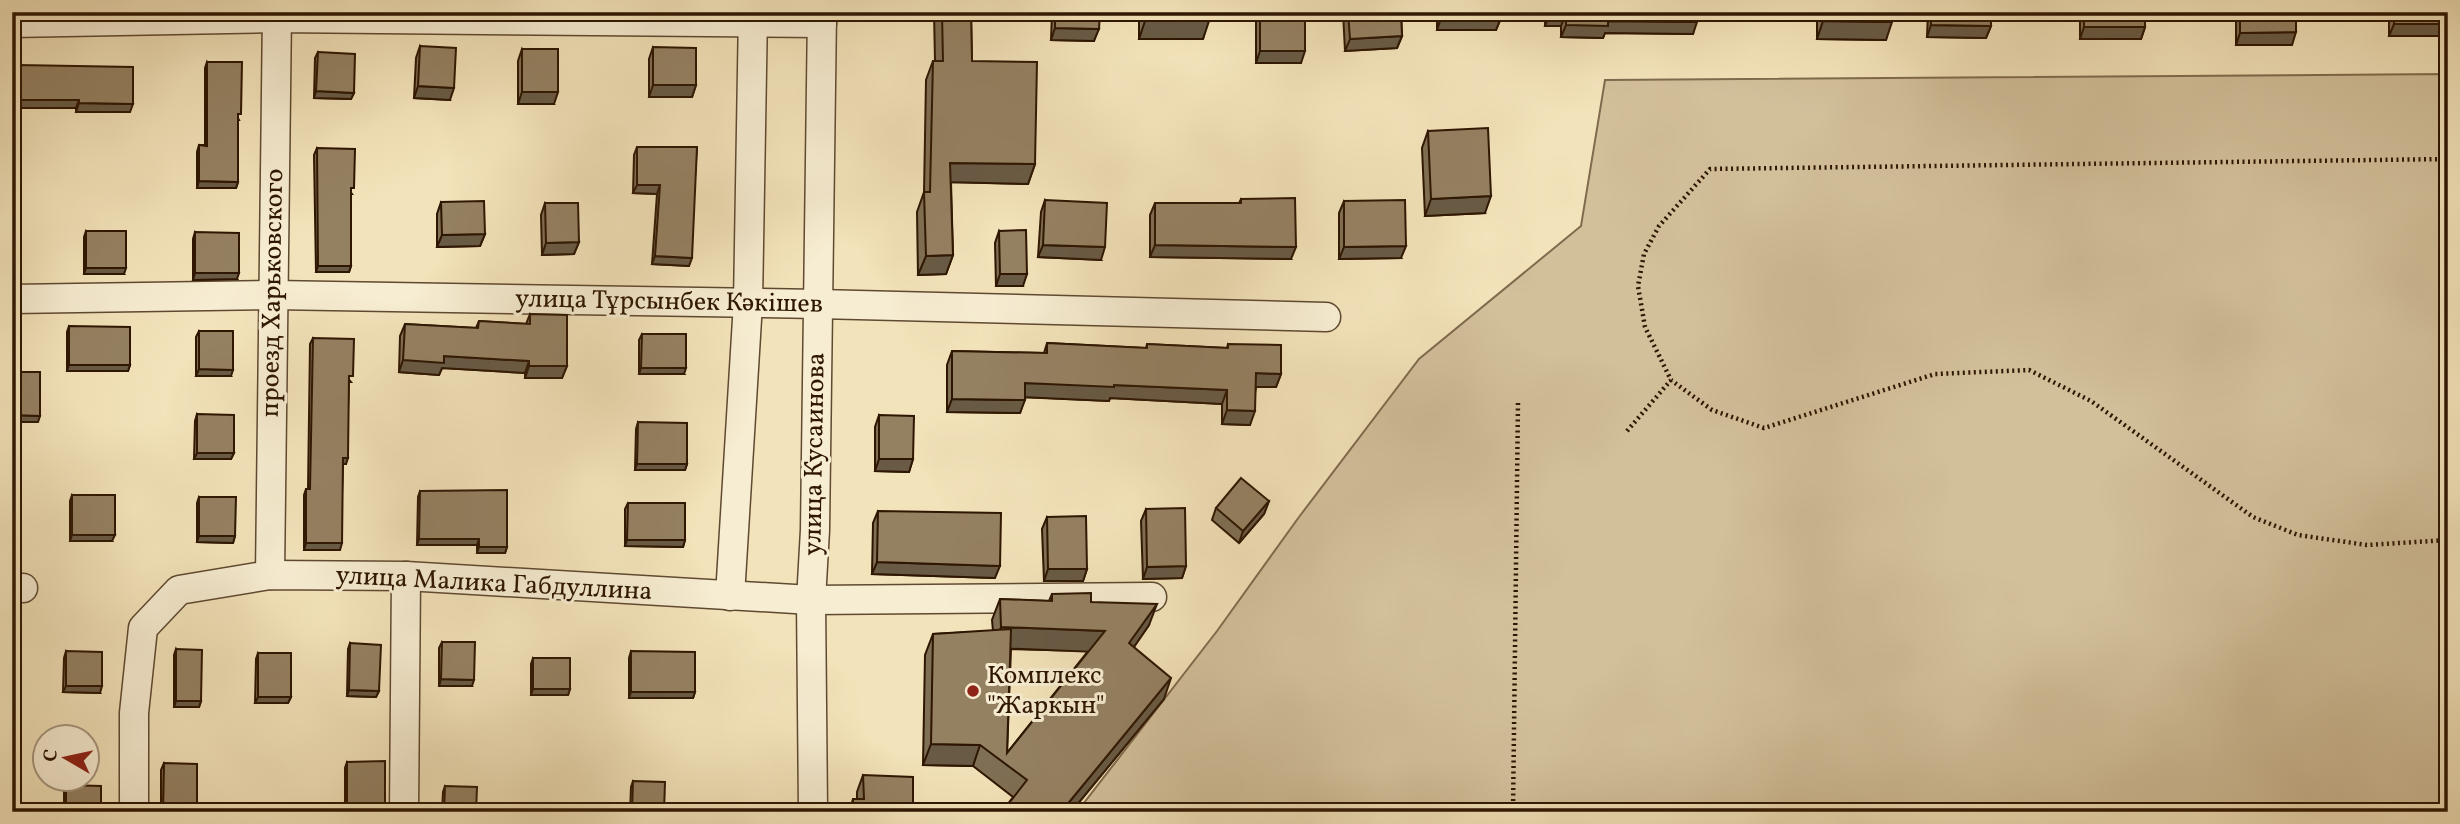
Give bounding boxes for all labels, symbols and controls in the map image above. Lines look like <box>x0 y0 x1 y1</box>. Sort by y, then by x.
street label: проезд Харьковского <box>253 168 293 418</box>
street label: улица Тұрсынбек Кәкішев <box>515 281 823 323</box>
street label: улица Кусаинова <box>795 352 835 556</box>
street label: улица Малика Габдуллина <box>335 558 653 610</box>
place label: Комплекс "Жаркын" <box>987 658 1105 724</box>
marker: Комплекс "Жаркын" <box>965 683 981 699</box>
north arrow <box>32 722 102 792</box>
text: С <box>37 748 65 764</box>

